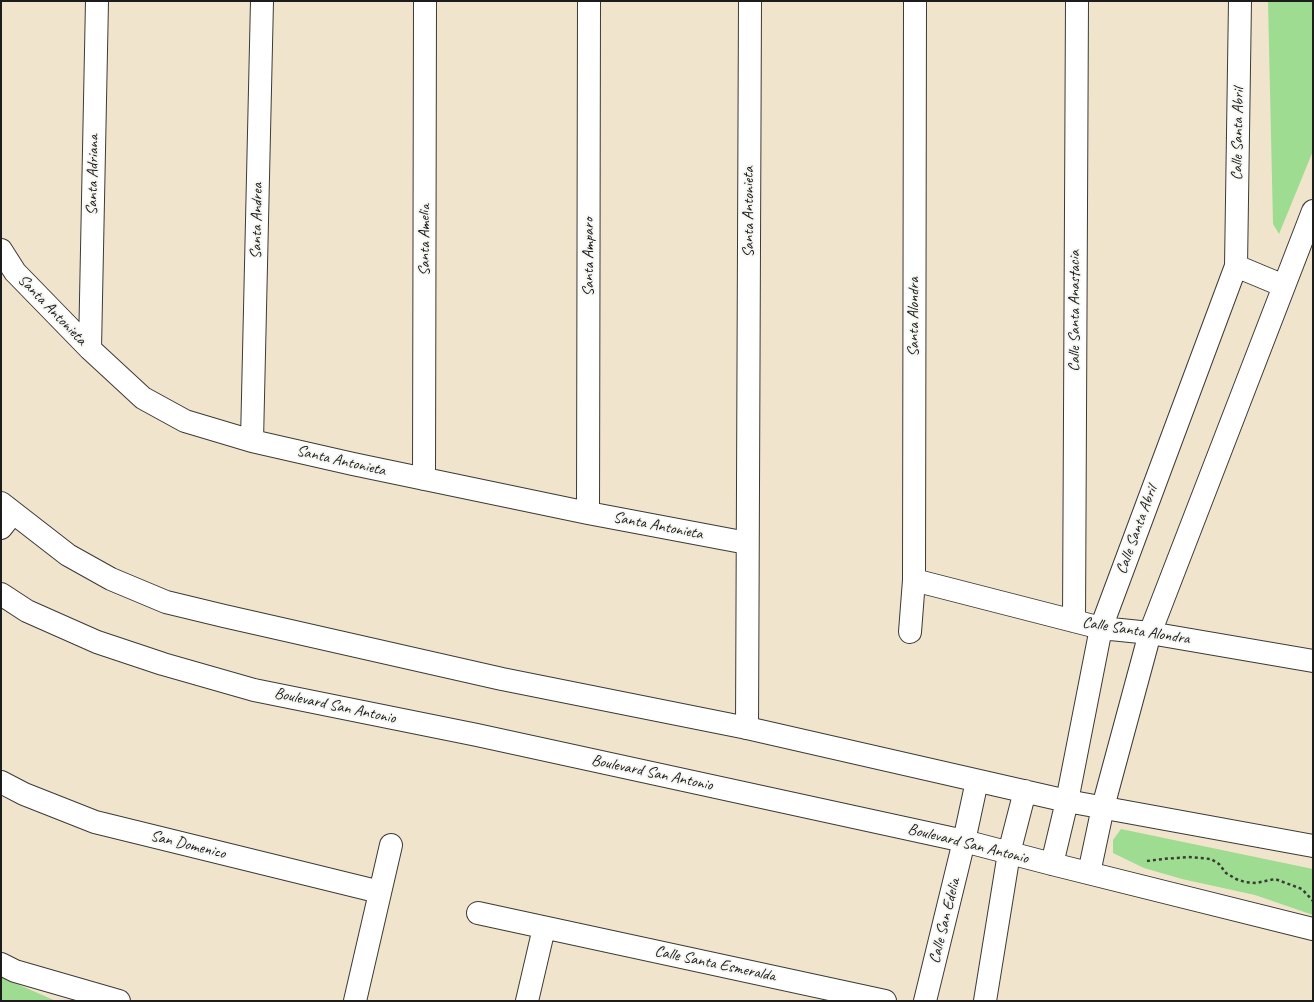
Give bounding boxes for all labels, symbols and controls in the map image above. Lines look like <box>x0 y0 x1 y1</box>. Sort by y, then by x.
street label: Calle Santa Abril <box>1228 87 1248 181</box>
street label: Santa Adriana <box>83 135 103 215</box>
street label: Santa Antonieta <box>739 166 759 258</box>
street label: Santa Andrea <box>247 183 267 259</box>
street label: Santa Amelia <box>415 204 435 276</box>
street label: Santa Amparo <box>579 218 599 296</box>
street label: Calle Santa Anastacia <box>1065 250 1085 372</box>
street label: Santa Antonieta <box>13 271 91 349</box>
street label: Santa Alondra <box>904 277 924 357</box>
street label: Santa Antonieta <box>294 441 388 481</box>
street label: Calle Santa Abril <box>1112 483 1162 577</box>
street label: Santa Antonieta <box>611 508 705 544</box>
street label: Calle Santa Alondra <box>1081 613 1191 649</box>
street label: Boulevard San Antonio <box>273 684 397 728</box>
street label: Boulevard San Antonio <box>590 751 714 795</box>
street label: Boulevard San Antonio <box>906 820 1030 868</box>
street label: San Domenico <box>148 826 228 864</box>
street label: Calle San Edelia <box>925 877 965 965</box>
street label: Calle Santa Esmeralda <box>653 942 777 986</box>

